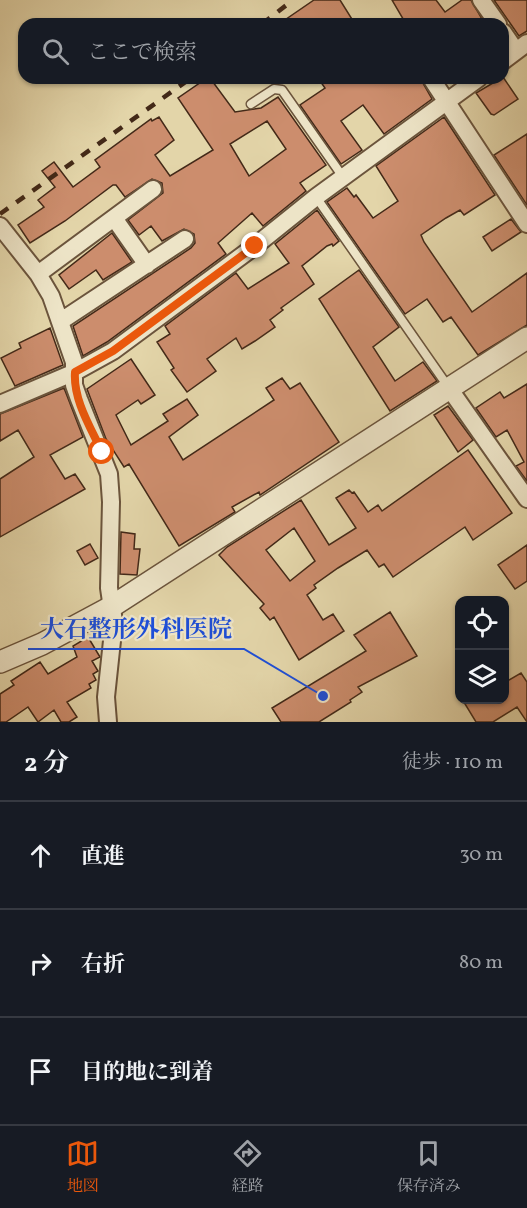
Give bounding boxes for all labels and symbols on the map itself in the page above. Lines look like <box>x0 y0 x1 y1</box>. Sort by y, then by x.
route end <box>241 232 267 258</box>
route start <box>88 438 114 464</box>
callout: 大石整形外科医院 <box>28 607 244 649</box>
text: 大石整形外科医院 <box>40 614 232 648</box>

